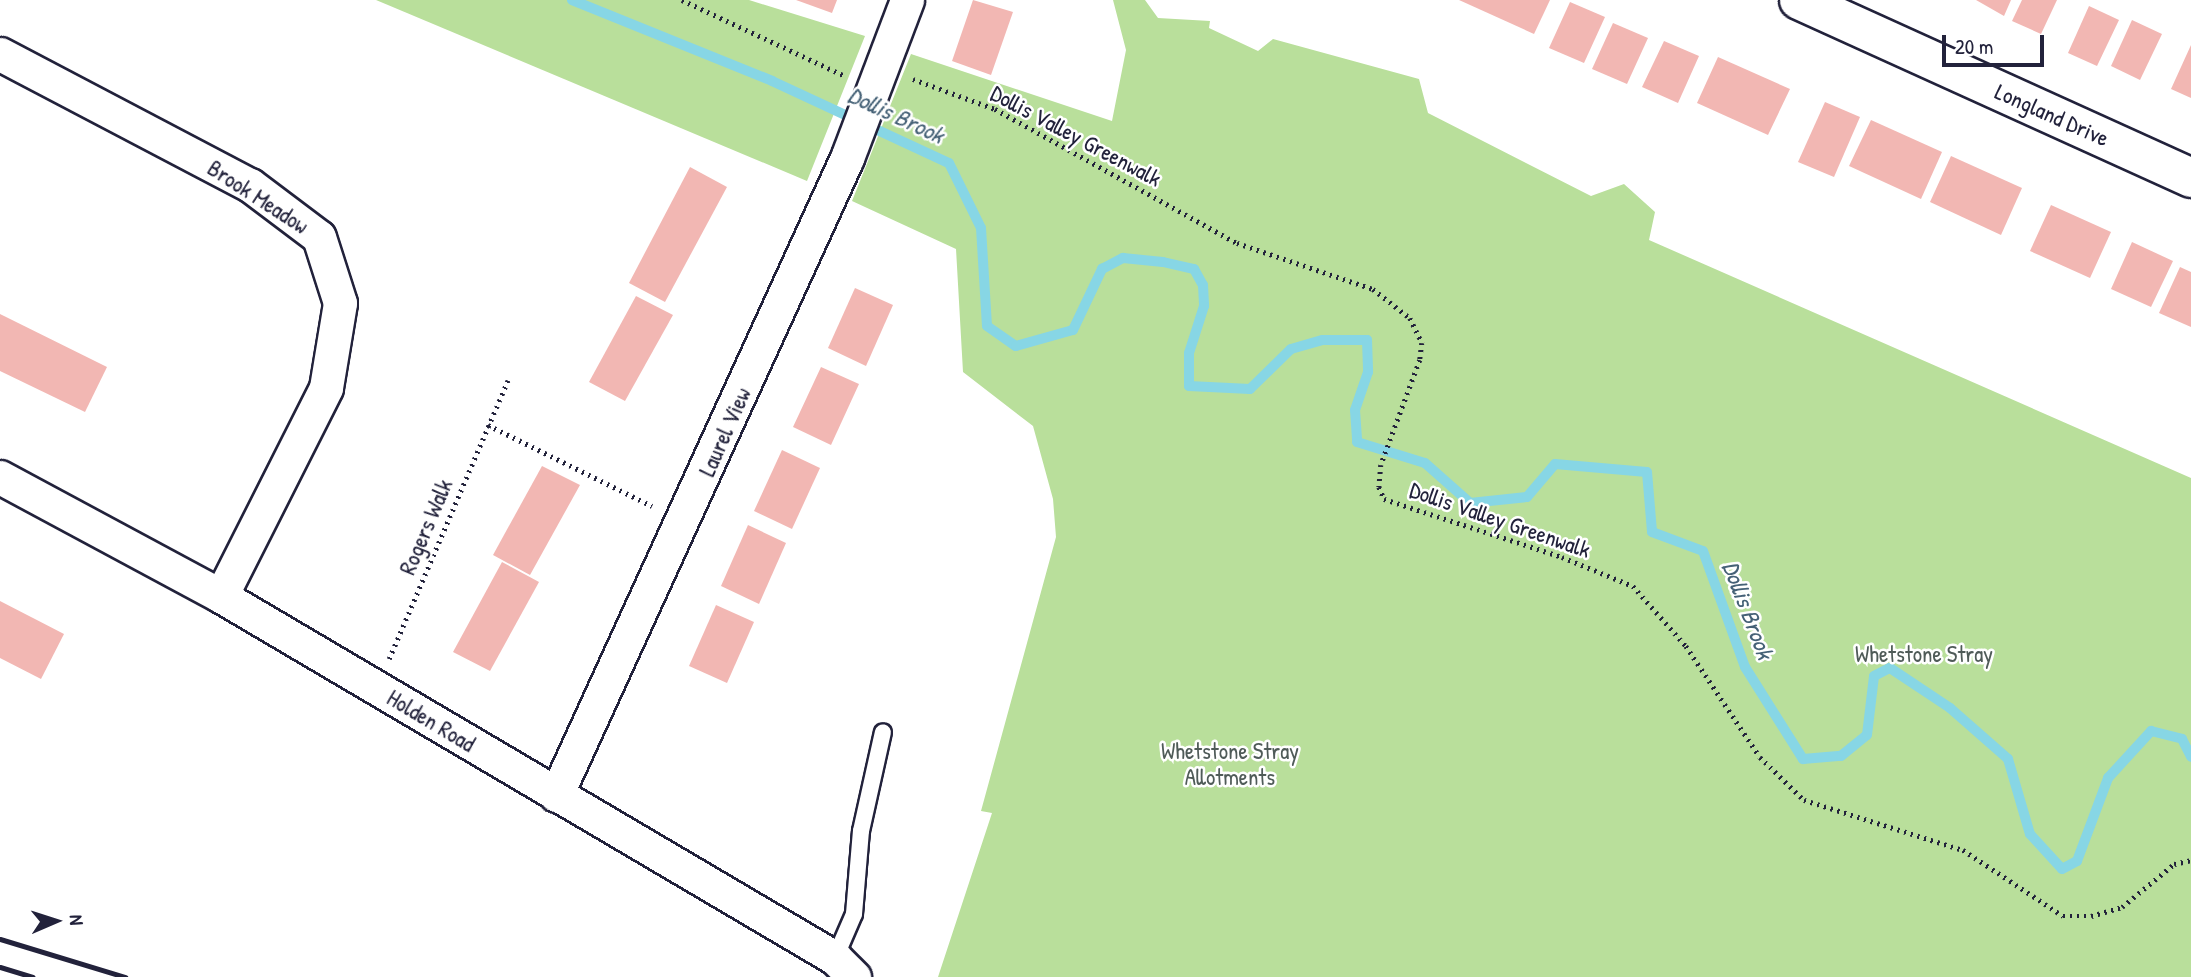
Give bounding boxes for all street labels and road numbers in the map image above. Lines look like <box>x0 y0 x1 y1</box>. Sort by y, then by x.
street label: Longland Drive <box>1991 78 2113 152</box>
street label: Dollis Valley Greenwalk <box>986 79 1166 193</box>
street label: Brook Meadow <box>202 154 314 240</box>
street label: Laurel View <box>693 383 757 481</box>
street label: Rogers Walk <box>394 475 458 579</box>
street label: Dollis Valley Greenwalk <box>1406 476 1594 564</box>
street label: Holden Road <box>382 684 480 758</box>

